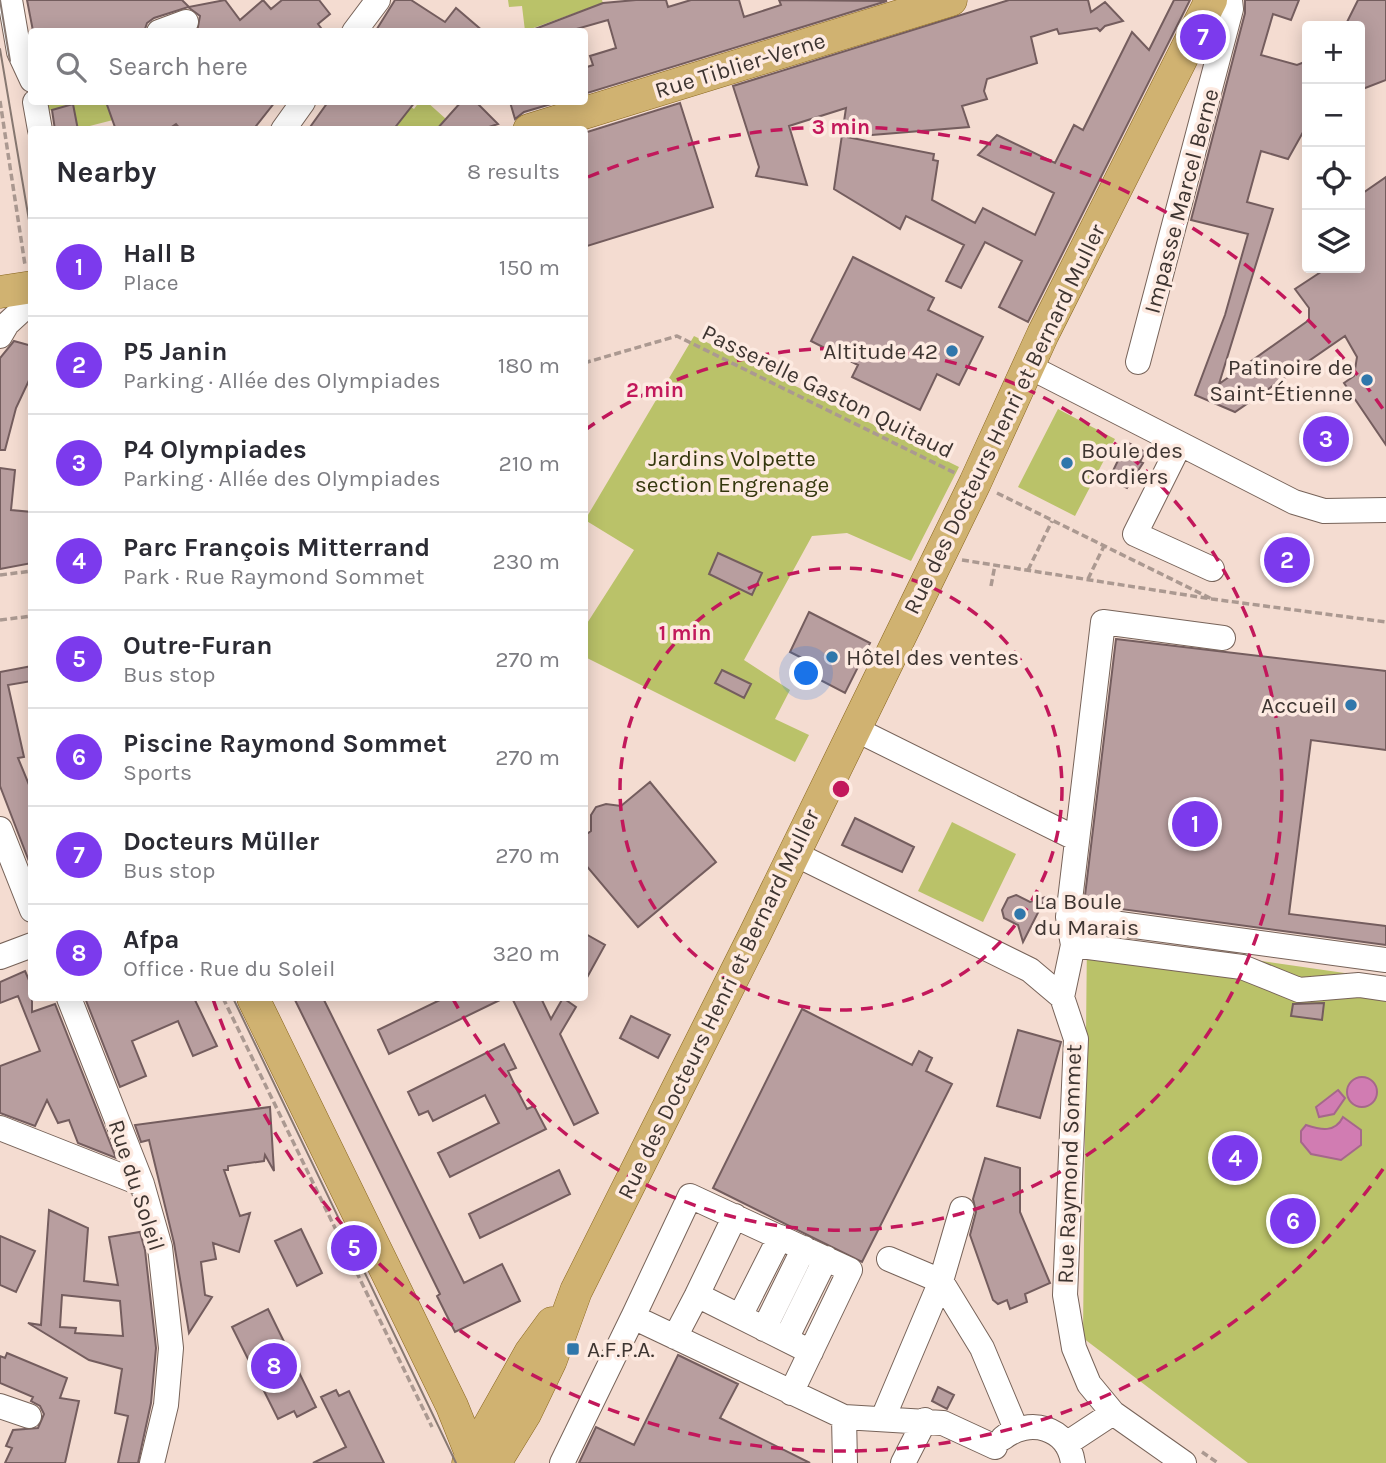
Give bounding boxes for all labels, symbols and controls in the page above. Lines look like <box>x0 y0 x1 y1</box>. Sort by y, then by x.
pin: 7 <box>1180 11 1226 63</box>
map controls <box>1302 21 1365 273</box>
button: + <box>1302 21 1365 84</box>
street label: Rue Tiblier-Verne <box>652 27 829 104</box>
search box <box>28 28 588 105</box>
icon: search <box>52 48 90 86</box>
text: Search here <box>108 51 248 82</box>
button: − <box>1302 84 1365 147</box>
street label: Impasse Marcel Berne <box>1138 86 1225 317</box>
text: 3 min <box>812 115 870 139</box>
button: locate <box>1302 147 1365 210</box>
text: Nearby <box>56 154 156 190</box>
text: 8 results <box>467 158 560 185</box>
button: layers <box>1302 210 1365 273</box>
street label: Rue des Docteurs Henri et Bernard Muller <box>898 219 1111 619</box>
text: Hall B <box>123 238 196 269</box>
text: 1 <box>75 254 83 281</box>
text: 150 m <box>499 254 560 281</box>
text: Place <box>123 269 179 296</box>
street label: Passerelle Gaston Quitaud <box>698 319 958 464</box>
text: P5 Janin <box>123 336 227 367</box>
place label: Altitude 42 <box>823 338 938 365</box>
marker: Altitude 42 <box>944 343 960 359</box>
text: 2 <box>72 352 86 379</box>
text: 180 m <box>498 352 560 379</box>
place label: Patinoire de Saint-Étienne <box>1209 354 1353 407</box>
text: Parking · Allée des Olympiades <box>123 367 441 394</box>
marker: Patinoire de Saint-Étienne <box>1359 372 1375 388</box>
text: 2 min <box>626 378 684 402</box>
pin: 3 <box>1303 413 1349 465</box>
text: P4 Olympiades <box>123 434 307 465</box>
place label: Boule des Cordiers <box>1081 437 1183 490</box>
park label: Jardins Volpette section Engrenage <box>635 445 829 498</box>
text: 3 <box>72 450 86 477</box>
text: 210 m <box>498 450 560 477</box>
marker: Boule des Cordiers <box>1059 455 1075 471</box>
text: Parking · Allée des Olympiades <box>123 465 441 492</box>
text: Parc François Mitterrand <box>123 532 430 563</box>
pin: 2 <box>1264 534 1310 586</box>
text: 4 <box>72 548 86 575</box>
text: 230 m <box>492 548 560 575</box>
text: Park · Rue Raymond Sommet <box>123 563 424 590</box>
text: 1 min <box>659 621 711 645</box>
text: Outre-Furan <box>123 630 273 661</box>
place label: Hôtel des ventes <box>846 644 1019 671</box>
text: 5 <box>72 646 86 673</box>
text: 270 m <box>495 646 560 673</box>
marker: Hôtel des ventes <box>824 649 840 665</box>
your location <box>789 656 823 690</box>
text: Bus stop <box>123 661 216 688</box>
place label: Accueil <box>1261 692 1337 719</box>
marker: Accueil <box>1343 697 1359 713</box>
text: Piscine Raymond Sommet <box>123 728 447 759</box>
text: 6 <box>72 744 86 771</box>
text: 270 m <box>495 744 560 771</box>
text: Sports <box>123 759 192 786</box>
centre of rings <box>829 777 853 801</box>
pin: 1 <box>1172 798 1218 850</box>
street label: Rue des Docteurs Henri et Bernard Muller <box>612 804 825 1204</box>
text: Docteurs Müller <box>123 826 319 857</box>
text: 7 <box>73 842 85 869</box>
text: 270 m <box>495 842 560 869</box>
text: Bus stop <box>123 857 216 884</box>
place label: La Boule du Marais <box>1034 888 1139 941</box>
marker: La Boule du Marais <box>1012 906 1028 922</box>
text: Afpa <box>123 924 180 955</box>
text: 8 <box>72 940 86 967</box>
text: 320 m <box>492 940 560 967</box>
text: Office · Rue du Soleil <box>123 955 336 982</box>
street label: Rue Raymond Sommet <box>1052 1043 1087 1284</box>
street label: Rue du Soleil <box>103 1116 170 1254</box>
pin: 4 <box>1212 1132 1258 1184</box>
pin: 6 <box>1270 1195 1316 1247</box>
pin: 5 <box>331 1222 377 1274</box>
place label: A.F.P.A. <box>587 1336 655 1363</box>
pin: 8 <box>251 1340 297 1392</box>
marker: A.F.P.A. <box>565 1341 581 1357</box>

